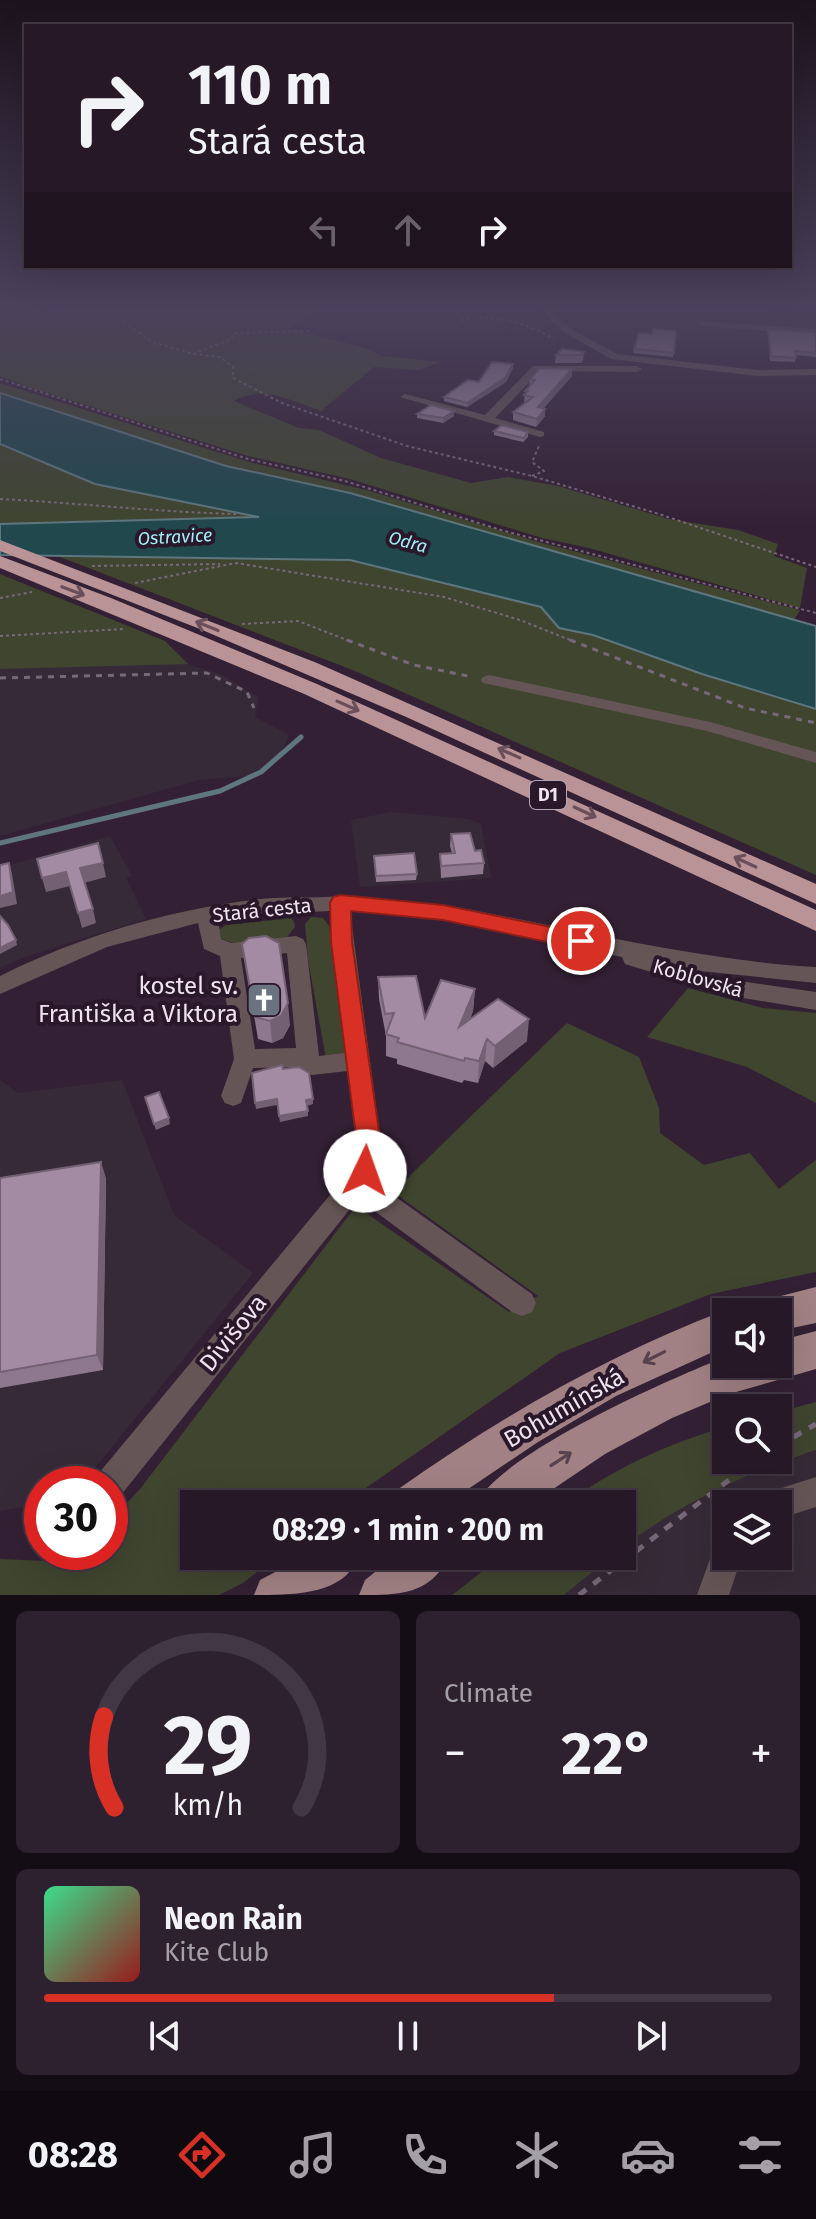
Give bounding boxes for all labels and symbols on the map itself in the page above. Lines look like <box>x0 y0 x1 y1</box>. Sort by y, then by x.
water label: Ostravice <box>137 524 213 550</box>
water label: Odra <box>386 526 430 558</box>
one-way arrow <box>60 585 85 599</box>
one-way arrow <box>195 617 220 632</box>
one-way arrow <box>336 699 360 714</box>
one-way arrow <box>497 745 521 760</box>
road number: D1 <box>530 781 566 809</box>
one-way arrow <box>573 805 597 820</box>
one-way arrow <box>734 854 758 869</box>
street label: Stará cesta <box>211 893 313 927</box>
pin <box>547 907 615 975</box>
street label: Koblovská <box>650 954 746 1002</box>
place label: kostel sv. Františka a Viktora <box>38 972 238 1028</box>
church icon: kostel sv. Františka a Viktora <box>245 981 283 1019</box>
position arrow <box>323 1129 407 1213</box>
street label: Divišova <box>194 1289 272 1377</box>
one-way arrow <box>642 1350 666 1366</box>
street label: Bohumínská <box>499 1362 629 1454</box>
one-way arrow <box>550 1451 572 1468</box>
speed limit sign: 30 <box>24 1466 128 1570</box>

